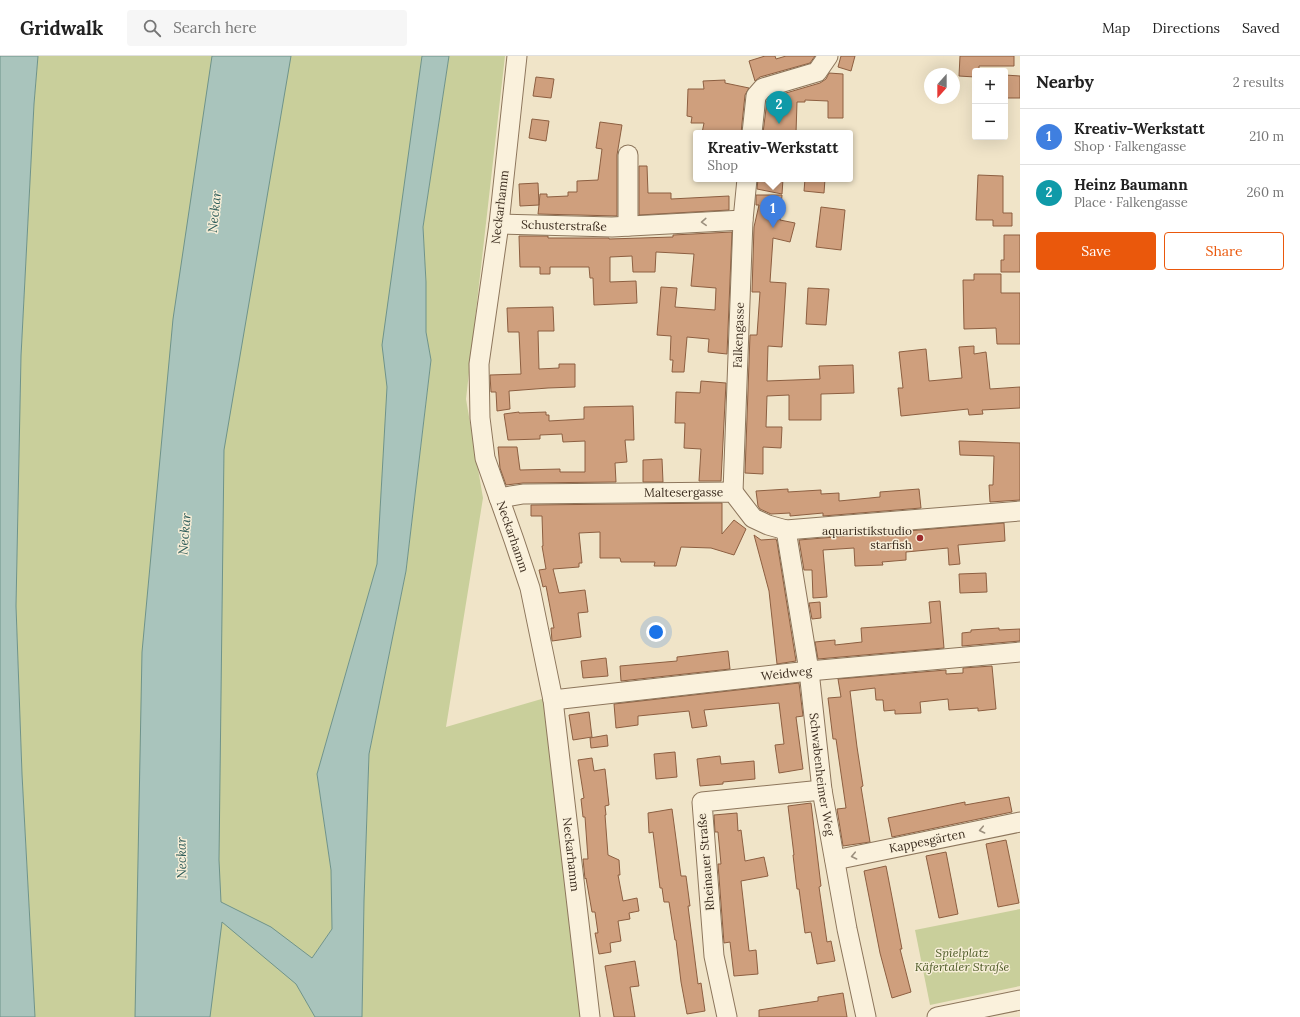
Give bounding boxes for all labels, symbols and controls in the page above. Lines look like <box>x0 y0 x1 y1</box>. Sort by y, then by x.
search box <box>127 10 407 46</box>
text: Gridwalk <box>20 16 103 40</box>
icon: search <box>141 17 163 39</box>
text: Search here <box>173 18 257 37</box>
text: Map <box>1102 19 1130 37</box>
text: Directions <box>1152 19 1220 37</box>
text: Saved <box>1242 19 1280 37</box>
north arrow <box>924 68 960 104</box>
map controls <box>972 68 1008 140</box>
button: + <box>972 68 1008 104</box>
text: Nearby <box>1036 71 1094 93</box>
text: 2 results <box>1233 74 1284 91</box>
pin: 2 <box>766 91 792 124</box>
button: − <box>972 104 1008 140</box>
text: Kreativ-Werkstatt <box>1074 119 1205 138</box>
text: 1 <box>1046 128 1052 145</box>
text: 210 m <box>1249 128 1284 145</box>
popup <box>693 130 853 182</box>
text: Kreativ-Werkstatt <box>708 138 838 157</box>
text: Shop · Falkengasse <box>1074 138 1186 155</box>
text: Shop <box>708 157 738 174</box>
street label: Neckarhamm <box>488 169 512 245</box>
text: Heinz Baumann <box>1074 175 1188 194</box>
text: 2 <box>1046 184 1052 201</box>
text: 260 m <box>1246 184 1284 201</box>
water label: Neckar <box>204 190 225 234</box>
text: Place · Falkengasse <box>1074 194 1188 211</box>
pin: 1 <box>760 195 786 228</box>
street label: Schusterstraße <box>521 217 608 234</box>
one-way arrow <box>701 218 707 226</box>
button: Save <box>1036 232 1156 270</box>
button: Share <box>1164 232 1284 270</box>
street label: Falkengasse <box>730 301 747 368</box>
street label: Maltesergasse <box>644 484 724 500</box>
street label: Neckarhamm <box>494 499 532 574</box>
water label: Neckar <box>174 512 195 556</box>
place label: aquaristikstudio starfish <box>822 523 912 552</box>
marker: aquaristikstudio starfish <box>915 533 925 543</box>
your location <box>646 622 666 642</box>
street label: Weidweg <box>760 663 813 683</box>
street label: Schwabenheimer Weg <box>807 712 838 837</box>
street label: Rheinauer Straße <box>694 812 717 911</box>
street label: Neckarhamm <box>560 816 583 892</box>
street label: Kappesgärten <box>888 825 966 856</box>
one-way arrow <box>979 825 985 833</box>
water label: Neckar <box>173 837 190 879</box>
one-way arrow <box>851 851 858 859</box>
park label: Spielplatz Käfertaler Straße <box>915 945 1010 974</box>

